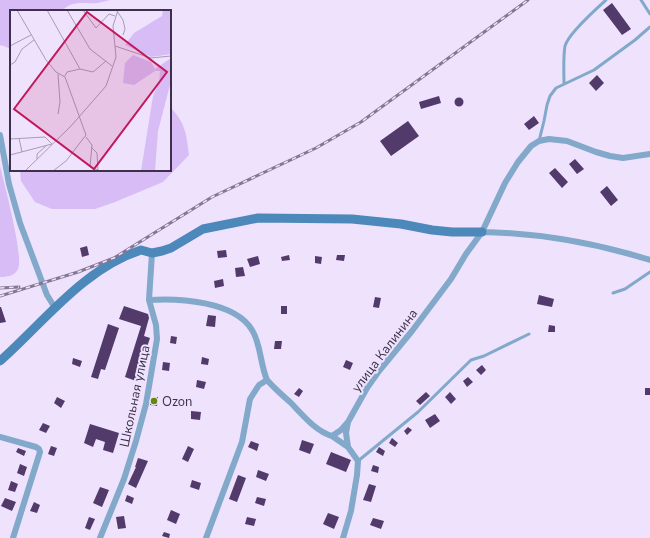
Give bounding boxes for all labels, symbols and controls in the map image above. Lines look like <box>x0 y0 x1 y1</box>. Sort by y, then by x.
inset map <box>10 10 171 171</box>
street label: улица Калинина <box>348 305 422 396</box>
street label: Школьная улица <box>115 344 155 449</box>
place label: Ozon <box>162 393 192 411</box>
marker: Ozon <box>149 396 159 406</box>

